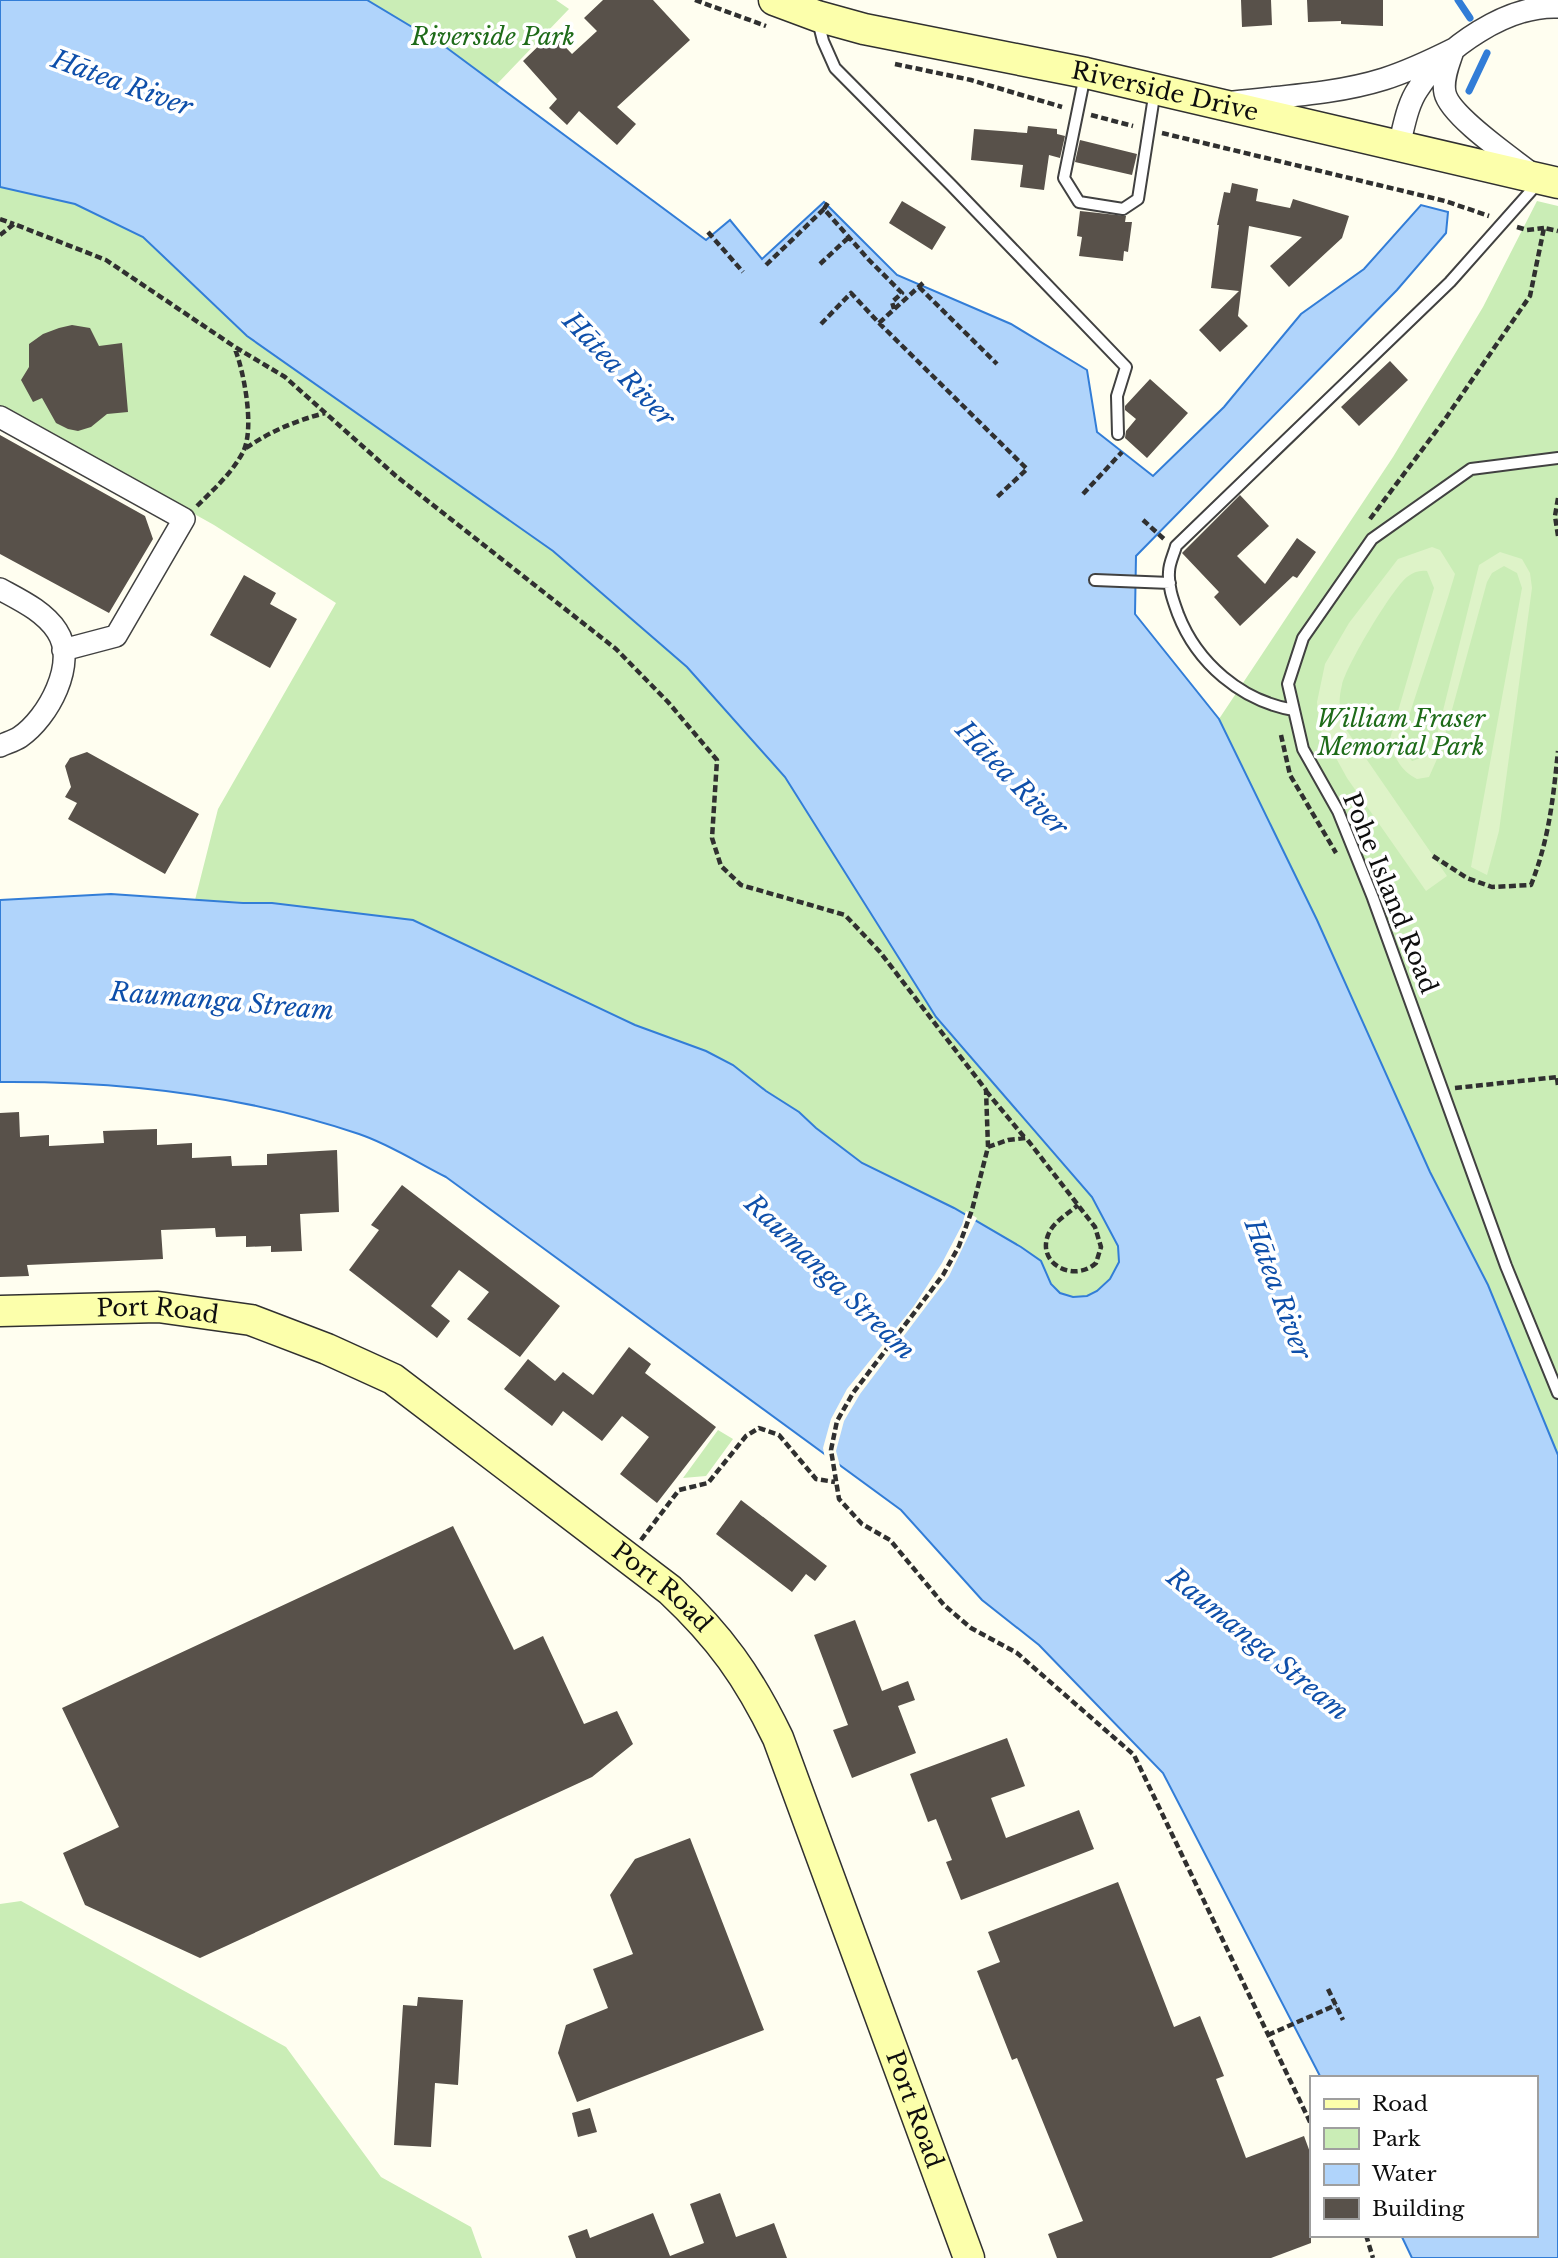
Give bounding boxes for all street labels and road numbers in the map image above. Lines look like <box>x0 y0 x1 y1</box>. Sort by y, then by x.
street label: Riverside Drive <box>1069 55 1261 127</box>
street label: Pohe Island Road <box>1337 788 1444 997</box>
street label: Port Road <box>96 1292 221 1329</box>
street label: Port Road <box>606 1536 718 1638</box>
street label: Port Road <box>880 2047 950 2172</box>

